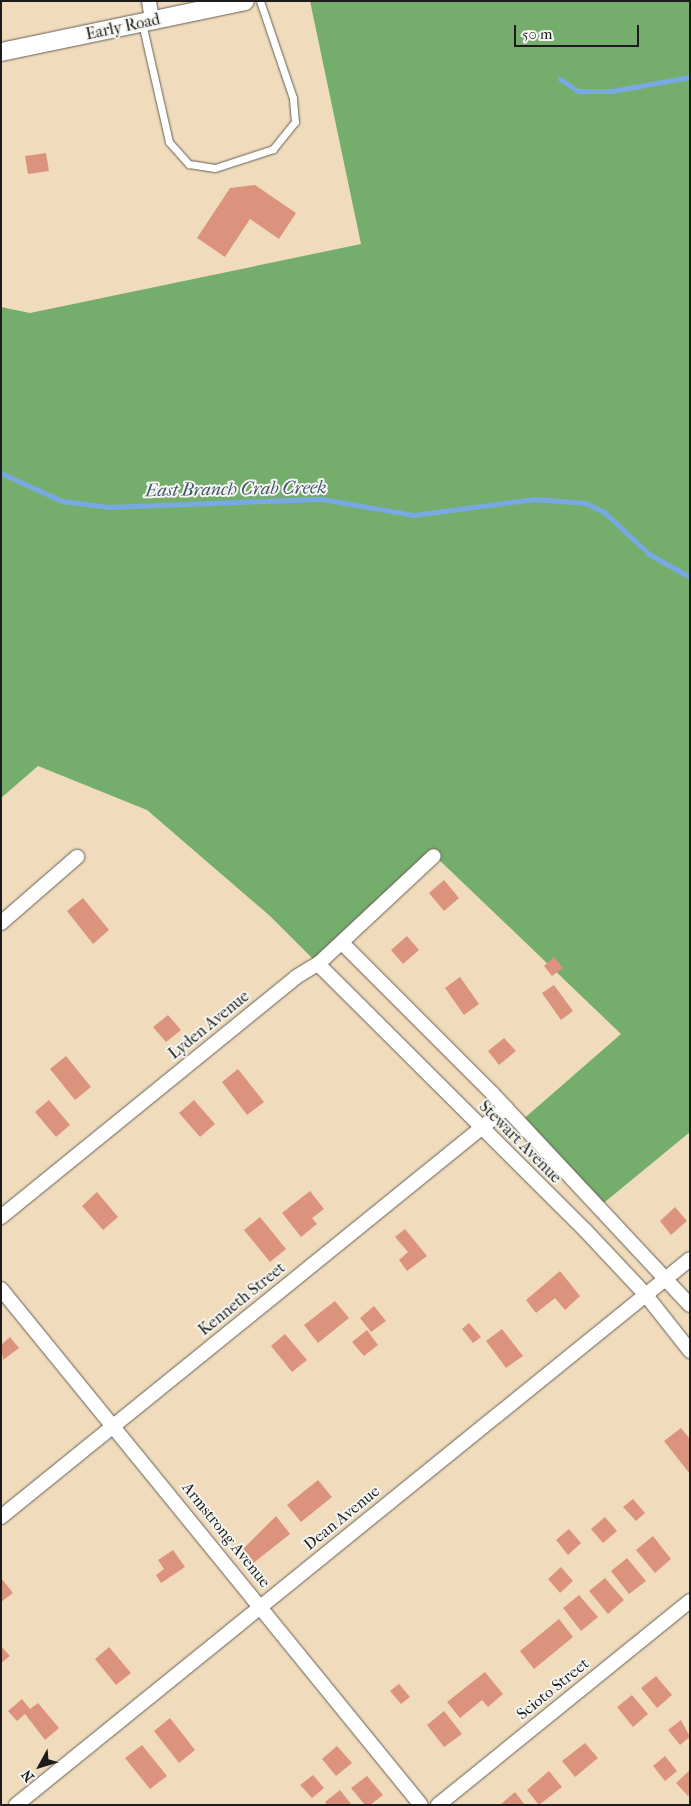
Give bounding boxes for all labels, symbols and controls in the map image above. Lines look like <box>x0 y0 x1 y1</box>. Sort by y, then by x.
street label: Early Road <box>84 10 162 44</box>
scale bar <box>516 15 641 47</box>
text: 50 m <box>522 25 552 43</box>
water label: East Branch Crab Creek <box>145 478 327 502</box>
street label: Lyden Avenue <box>165 987 253 1063</box>
street label: Stewart Avenue <box>475 1097 565 1187</box>
street label: Kenneth Street <box>195 1258 289 1340</box>
street label: Armstrong Avenue <box>178 1479 274 1591</box>
street label: Dean Avenue <box>300 1482 384 1554</box>
street label: Scioto Street <box>513 1654 593 1724</box>
north arrow <box>15 1741 65 1791</box>
text: N <box>18 1766 38 1785</box>

